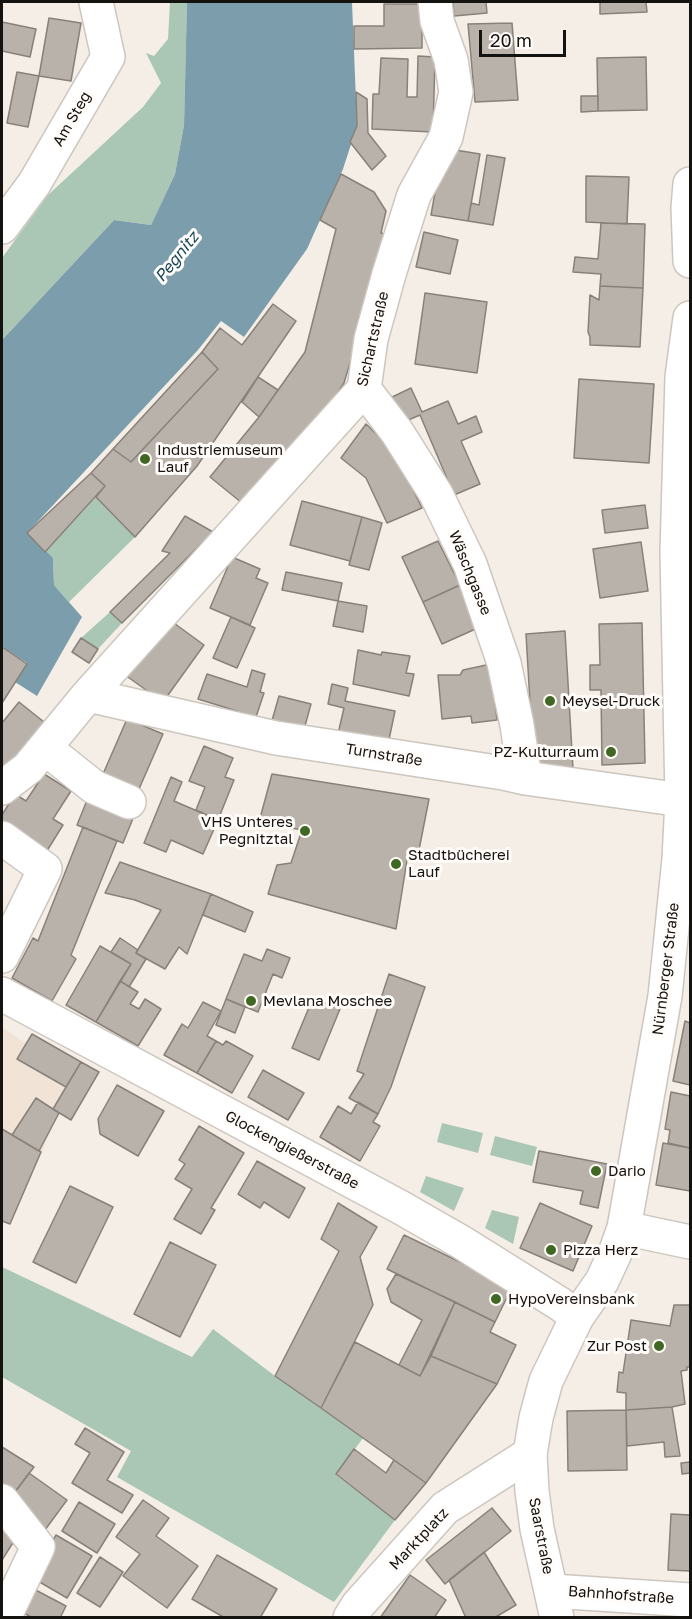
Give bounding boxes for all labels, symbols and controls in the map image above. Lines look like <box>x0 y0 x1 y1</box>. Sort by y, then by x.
scale bar <box>482 18 569 56</box>
text: 20 m <box>490 29 532 51</box>
street label: Am Steg <box>49 88 95 150</box>
water label: Pegnitz <box>151 228 203 286</box>
street label: Sichartstraße <box>353 290 393 388</box>
place label: Industriemuseum Lauf <box>157 441 283 476</box>
marker: Industriemuseum Lauf <box>138 452 152 466</box>
street label: Wäschgasse <box>445 528 495 618</box>
place label: Meysel-Druck <box>562 692 660 710</box>
marker: Meysel-Druck <box>543 694 557 708</box>
street label: Turnstraße <box>344 740 424 770</box>
place label: PZ-Kulturraum <box>494 743 599 761</box>
marker: PZ-Kulturraum <box>604 745 618 759</box>
place label: VHS Unteres Pegnitztal <box>201 813 293 848</box>
marker: VHS Unteres Pegnitztal <box>298 824 312 838</box>
place label: Stadtbücherei Lauf <box>408 846 510 881</box>
marker: Stadtbücherei Lauf <box>389 857 403 871</box>
street label: Nürnberger Straße <box>649 902 683 1036</box>
place label: Mevlana Moschee <box>263 992 392 1010</box>
marker: Mevlana Moschee <box>244 994 258 1008</box>
street label: Glockengießerstraße <box>222 1107 362 1193</box>
place label: Dario <box>608 1162 646 1180</box>
marker: Dario <box>589 1164 603 1178</box>
place label: Pizza Herz <box>563 1241 638 1259</box>
marker: Pizza Herz <box>544 1243 558 1257</box>
place label: HypoVereinsbank <box>508 1290 635 1308</box>
marker: HypoVereinsbank <box>489 1292 503 1306</box>
place label: Zur Post <box>587 1337 647 1355</box>
marker: Zur Post <box>652 1339 666 1353</box>
street label: Saarstraße <box>525 1496 557 1576</box>
street label: Marktplatz <box>386 1504 452 1574</box>
street label: Bahnhofstraße <box>567 1582 675 1608</box>

